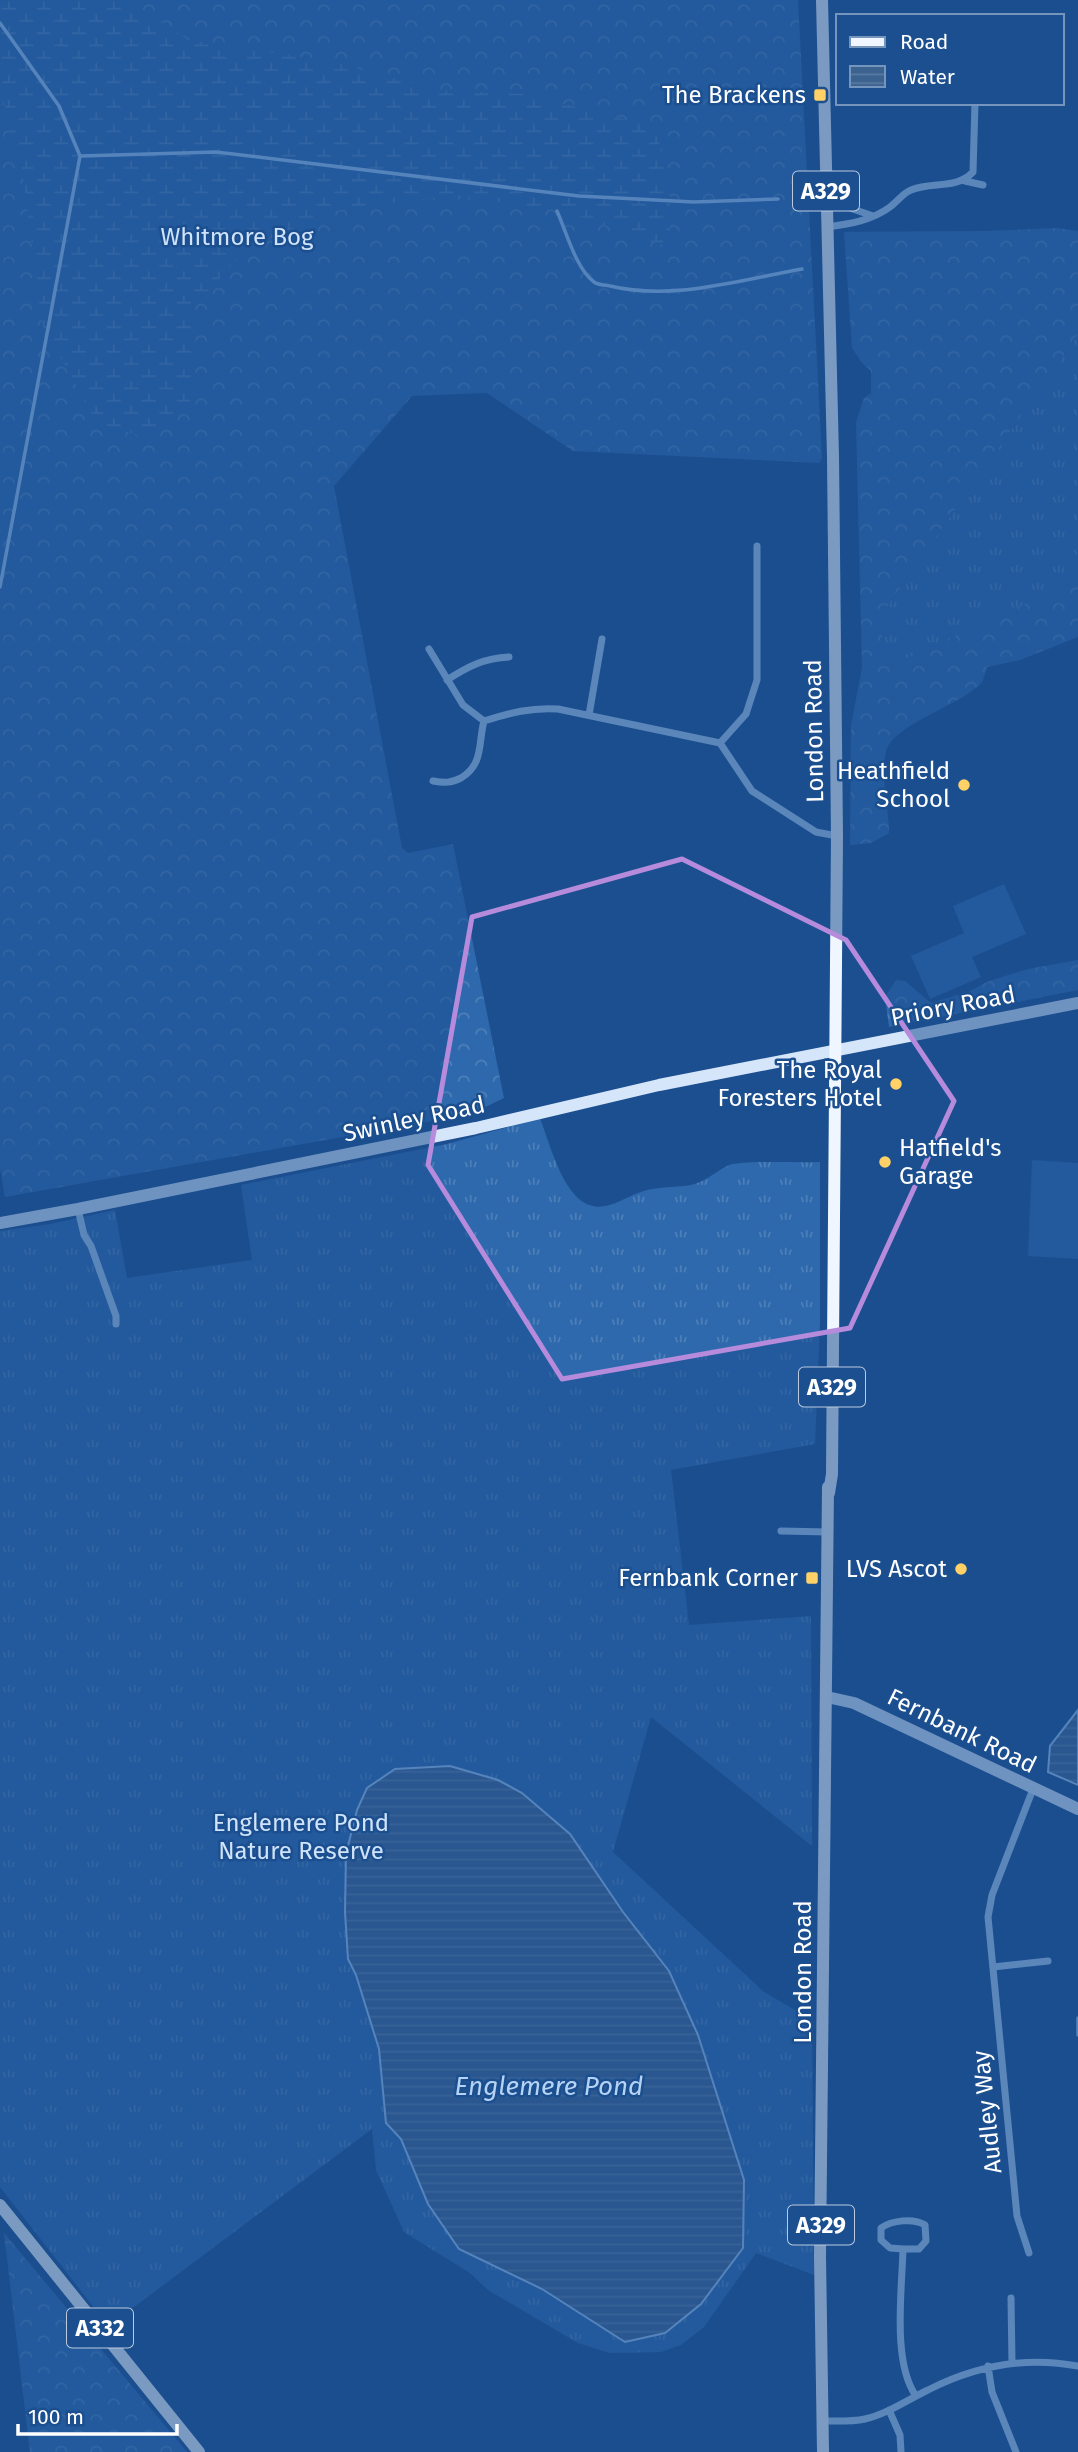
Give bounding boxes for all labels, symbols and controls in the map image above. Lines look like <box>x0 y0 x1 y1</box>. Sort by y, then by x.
legend <box>836 14 1064 105</box>
text: Road <box>900 29 948 55</box>
text: Water <box>900 64 955 90</box>
place label: The Brackens <box>662 81 806 109</box>
marker: The Brackens <box>812 87 828 103</box>
road number: A329 <box>793 172 859 210</box>
park label: Whitmore Bog <box>161 223 314 251</box>
street label: London Road <box>799 659 829 803</box>
place label: Heathfield School <box>837 757 950 813</box>
marker: Heathfield School <box>956 777 972 793</box>
street label: Priory Road <box>888 980 1018 1032</box>
place label: The Royal Foresters Hotel <box>718 1056 882 1112</box>
marker: The Royal Foresters Hotel <box>888 1076 904 1092</box>
street label: Swinley Road <box>340 1090 488 1148</box>
place label: Hatfield's Garage <box>899 1134 1001 1190</box>
marker: Hatfield's Garage <box>877 1154 893 1170</box>
road number: A329 <box>799 1368 865 1406</box>
place label: LVS Ascot <box>846 1555 947 1583</box>
marker: LVS Ascot <box>953 1561 969 1577</box>
place label: Fernbank Corner <box>618 1564 799 1592</box>
marker: Fernbank Corner <box>804 1570 820 1586</box>
street label: Fernbank Road <box>883 1683 1041 1779</box>
park label: Englemere Pond Nature Reserve <box>213 1809 389 1865</box>
street label: London Road <box>789 1900 817 2044</box>
street label: Audley Way <box>967 2049 1007 2175</box>
water label: Englemere Pond <box>455 2071 643 2102</box>
road number: A329 <box>788 2206 854 2244</box>
road number: A332 <box>67 2308 133 2348</box>
scale bar <box>18 2392 177 2436</box>
text: 100 m <box>28 2404 84 2430</box>

